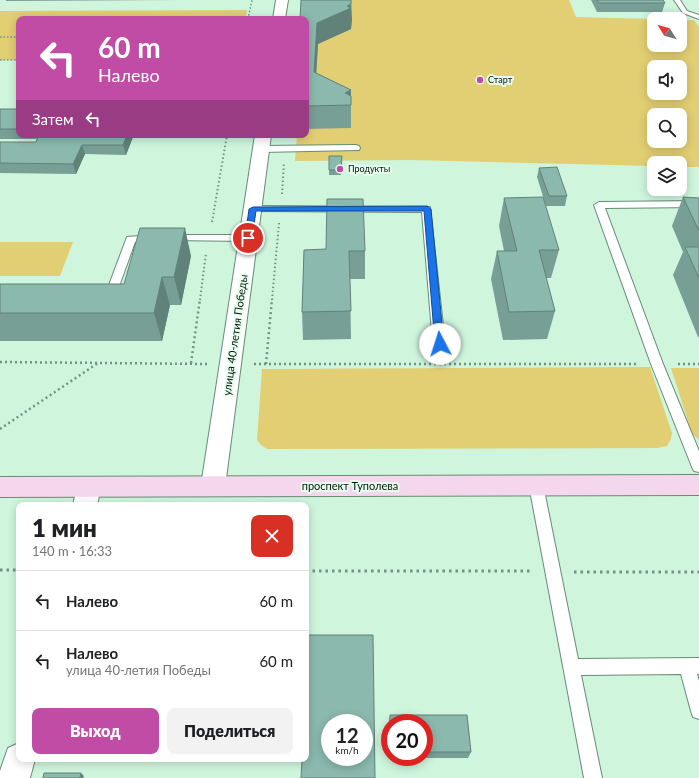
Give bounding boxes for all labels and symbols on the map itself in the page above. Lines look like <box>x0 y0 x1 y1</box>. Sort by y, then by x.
north arrow <box>647 12 687 52</box>
place label: Старт <box>488 74 513 85</box>
marker: Старт <box>475 75 485 85</box>
place label: Продукты <box>348 163 390 174</box>
marker: Продукты <box>335 164 345 174</box>
pin <box>231 221 265 255</box>
street label: улица 40-летия Победы <box>220 273 249 397</box>
position arrow <box>419 323 461 365</box>
street label: проспект Туполева <box>302 479 398 492</box>
speed limit sign: 20 <box>381 714 433 766</box>

